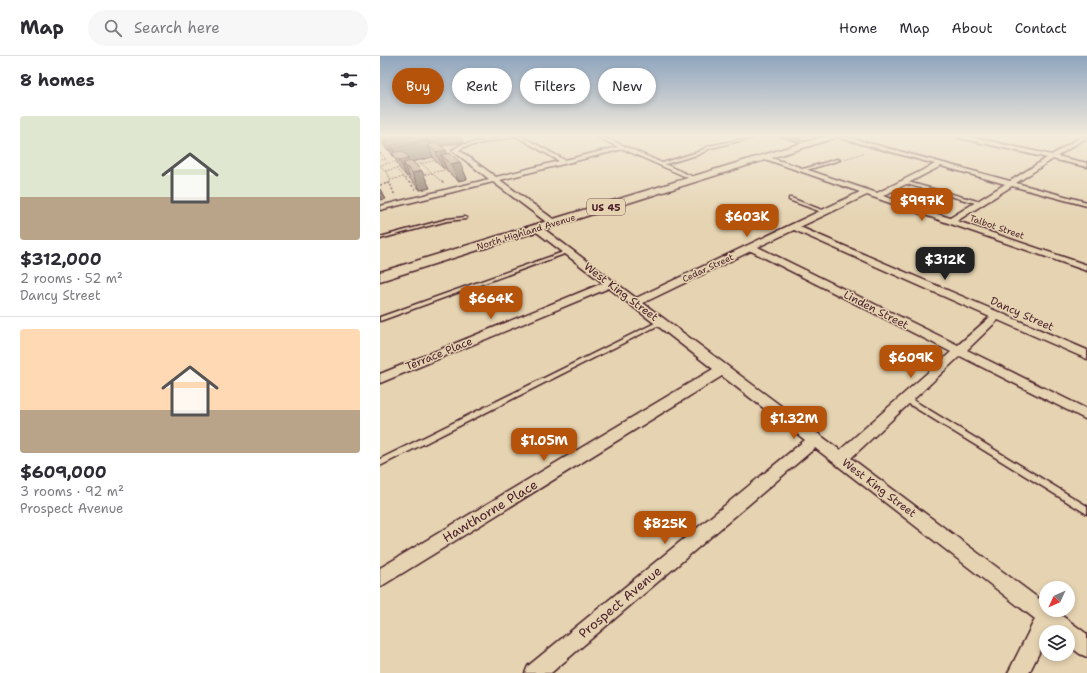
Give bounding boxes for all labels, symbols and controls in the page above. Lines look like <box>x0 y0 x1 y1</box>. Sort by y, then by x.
search box <box>88 10 368 46</box>
text: Map <box>20 15 64 40</box>
icon: search <box>102 17 124 39</box>
text: Search here <box>134 18 220 38</box>
text: Home <box>839 19 878 37</box>
text: Map <box>900 19 930 37</box>
text: About <box>952 19 993 37</box>
text: Contact <box>1015 19 1067 37</box>
chip: Buy <box>392 68 444 104</box>
chip: Rent <box>452 68 512 104</box>
chip: Filters <box>520 68 590 104</box>
chip: New <box>598 68 656 104</box>
text: 8 homes <box>20 69 95 91</box>
icon: filters <box>338 69 360 91</box>
icon: home <box>154 142 226 214</box>
pin: $997K <box>894 188 950 222</box>
text: $997K <box>900 192 944 209</box>
road number: US 45 <box>587 199 625 215</box>
pin: $603K <box>719 204 775 238</box>
text: $603K <box>725 208 769 225</box>
street label: North Highland Avenue <box>475 211 577 253</box>
street label: Talbot Street <box>968 212 1026 242</box>
pin: $312K <box>917 247 973 281</box>
text: $312,000 <box>20 248 102 270</box>
street label: Cedar Street <box>680 251 736 285</box>
text: $312K <box>925 251 965 268</box>
street label: West King Street <box>581 259 661 325</box>
text: 2 rooms · 52 m² <box>20 270 123 287</box>
pin: $664K <box>463 286 519 320</box>
text: Dancy Street <box>20 287 101 304</box>
street label: Linden Street <box>841 287 911 333</box>
text: $664K <box>468 290 514 307</box>
street label: Dancy Street <box>988 293 1056 335</box>
street label: Terrace Place <box>403 334 475 374</box>
pin: $609K <box>883 345 939 379</box>
text: $609K <box>889 349 933 366</box>
icon: home <box>154 355 226 427</box>
pin: $1.32M <box>761 406 827 440</box>
text: $1.32M <box>770 410 818 427</box>
pin: $1.05M <box>511 428 577 462</box>
text: $1.05M <box>520 432 568 449</box>
street label: West King Street <box>839 455 919 521</box>
text: $609,000 <box>20 461 107 483</box>
street label: Hawthorne Place <box>439 476 541 546</box>
text: 3 rooms · 92 m² <box>20 483 124 500</box>
text: Prospect Avenue <box>20 500 123 517</box>
pin: $825K <box>637 511 693 545</box>
text: $825K <box>643 515 687 532</box>
street label: Prospect Avenue <box>575 562 665 642</box>
north arrow <box>1039 581 1075 617</box>
map controls <box>1039 581 1075 661</box>
button: layers <box>1039 625 1075 661</box>

